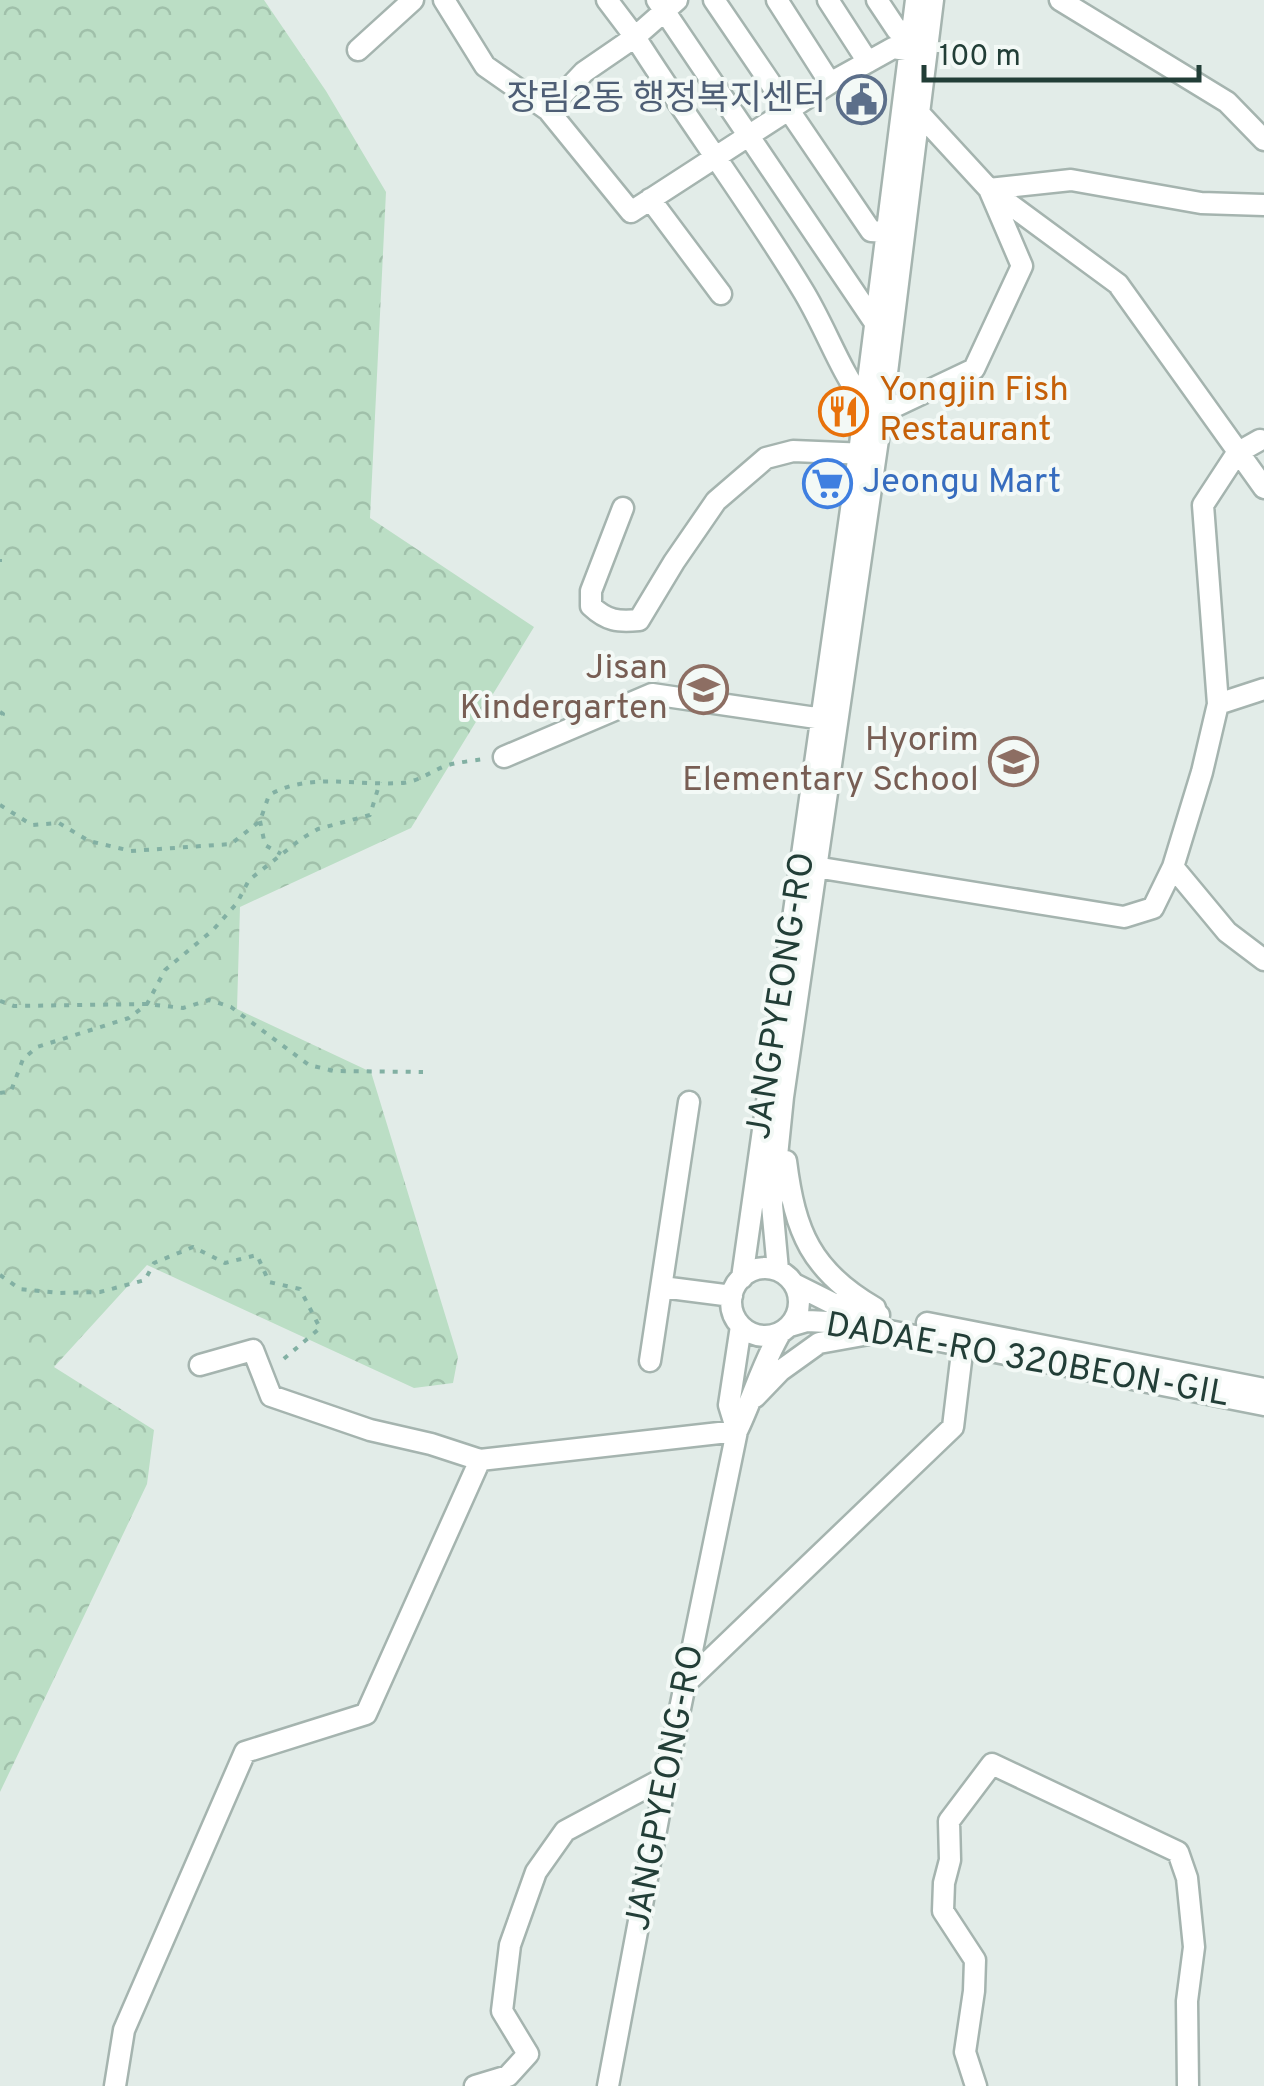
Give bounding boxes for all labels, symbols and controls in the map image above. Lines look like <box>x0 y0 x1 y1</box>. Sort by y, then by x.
scale bar <box>924 20 1199 82</box>
text: 100 m <box>939 39 1021 76</box>
public building icon: 장림2동 행정복지센터 <box>835 74 887 126</box>
place label: 장림2동 행정복지센터 <box>507 78 826 122</box>
place label: Yongjin Fish Restaurant <box>879 369 1069 453</box>
restaurant icon: Yongjin Fish Restaurant <box>818 385 870 437</box>
supermarket icon: Jeongu Mart <box>801 457 853 509</box>
place label: Jeongu Mart <box>862 461 1061 505</box>
place label: Jisan Kindergarten <box>459 647 668 731</box>
school or university icon: Jisan Kindergarten <box>677 663 729 715</box>
place label: Hyorim Elementary School <box>682 719 979 803</box>
school or university icon: Hyorim Elementary School <box>988 735 1040 787</box>
street label: JANGPYEONG-RO <box>738 849 826 1143</box>
street label: DADAE-RO 320BEON-GIL <box>822 1304 1232 1418</box>
street label: JANGPYEONG-RO <box>617 1642 715 1934</box>

